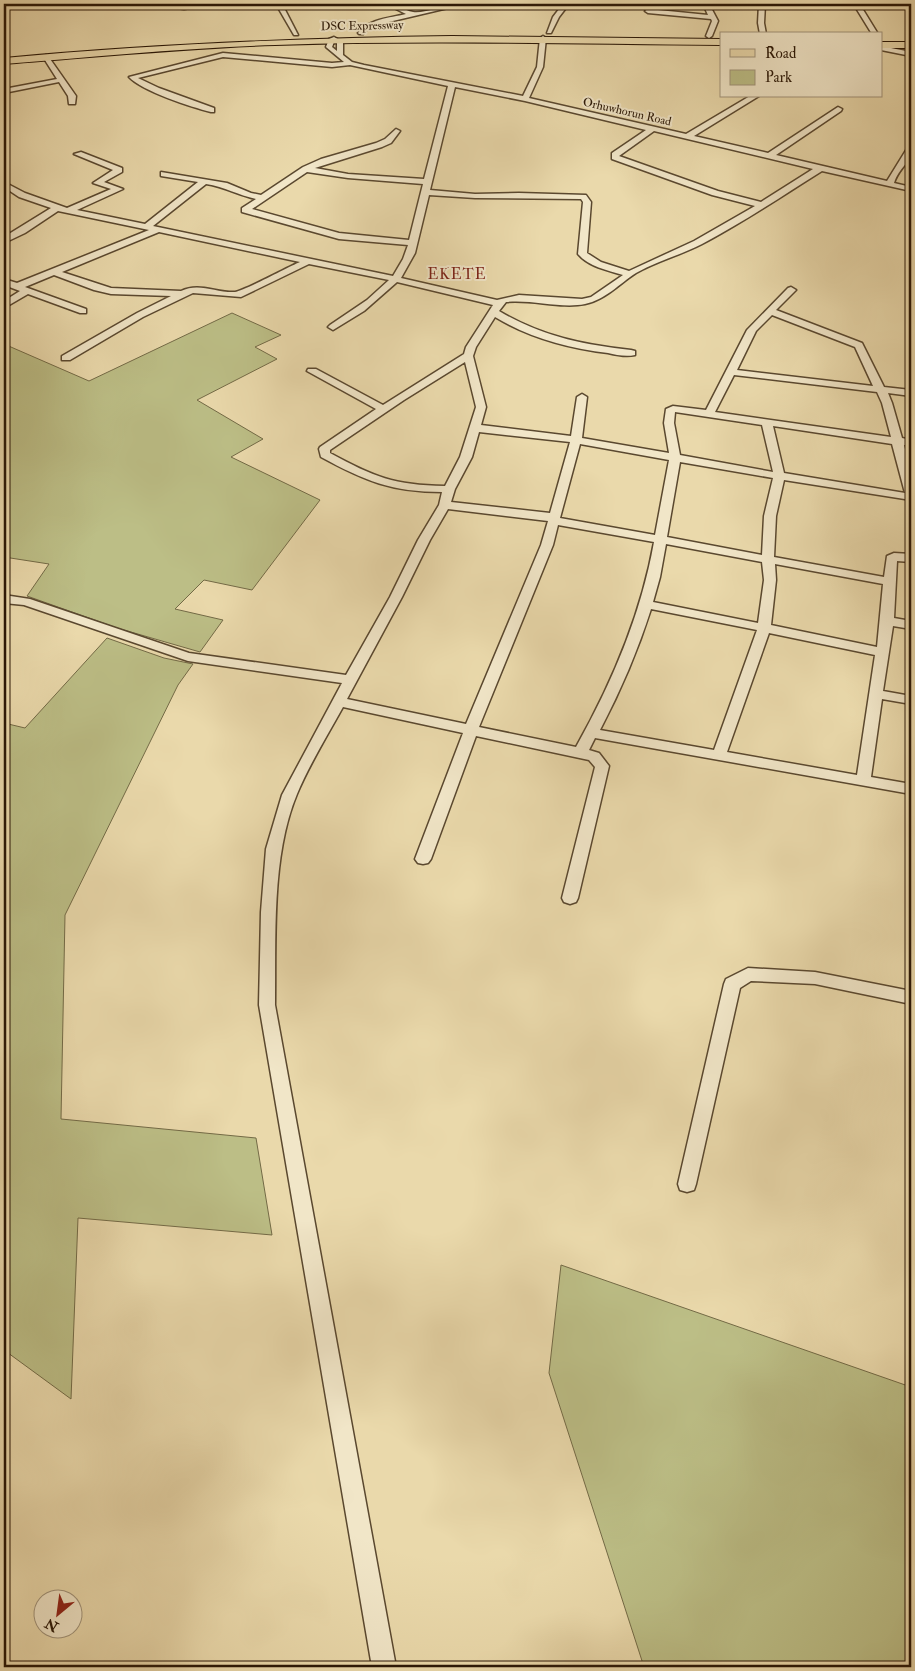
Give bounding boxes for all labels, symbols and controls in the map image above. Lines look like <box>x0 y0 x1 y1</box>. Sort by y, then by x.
street label: DSC Expressway <box>320 18 404 34</box>
legend <box>720 32 882 98</box>
text: Road <box>765 44 797 63</box>
text: Park <box>765 68 792 87</box>
street label: Orhuwhorun Road <box>581 95 673 130</box>
district label: EKETE <box>427 265 487 284</box>
north arrow <box>32 1588 82 1638</box>
text: N <box>42 1614 62 1636</box>

